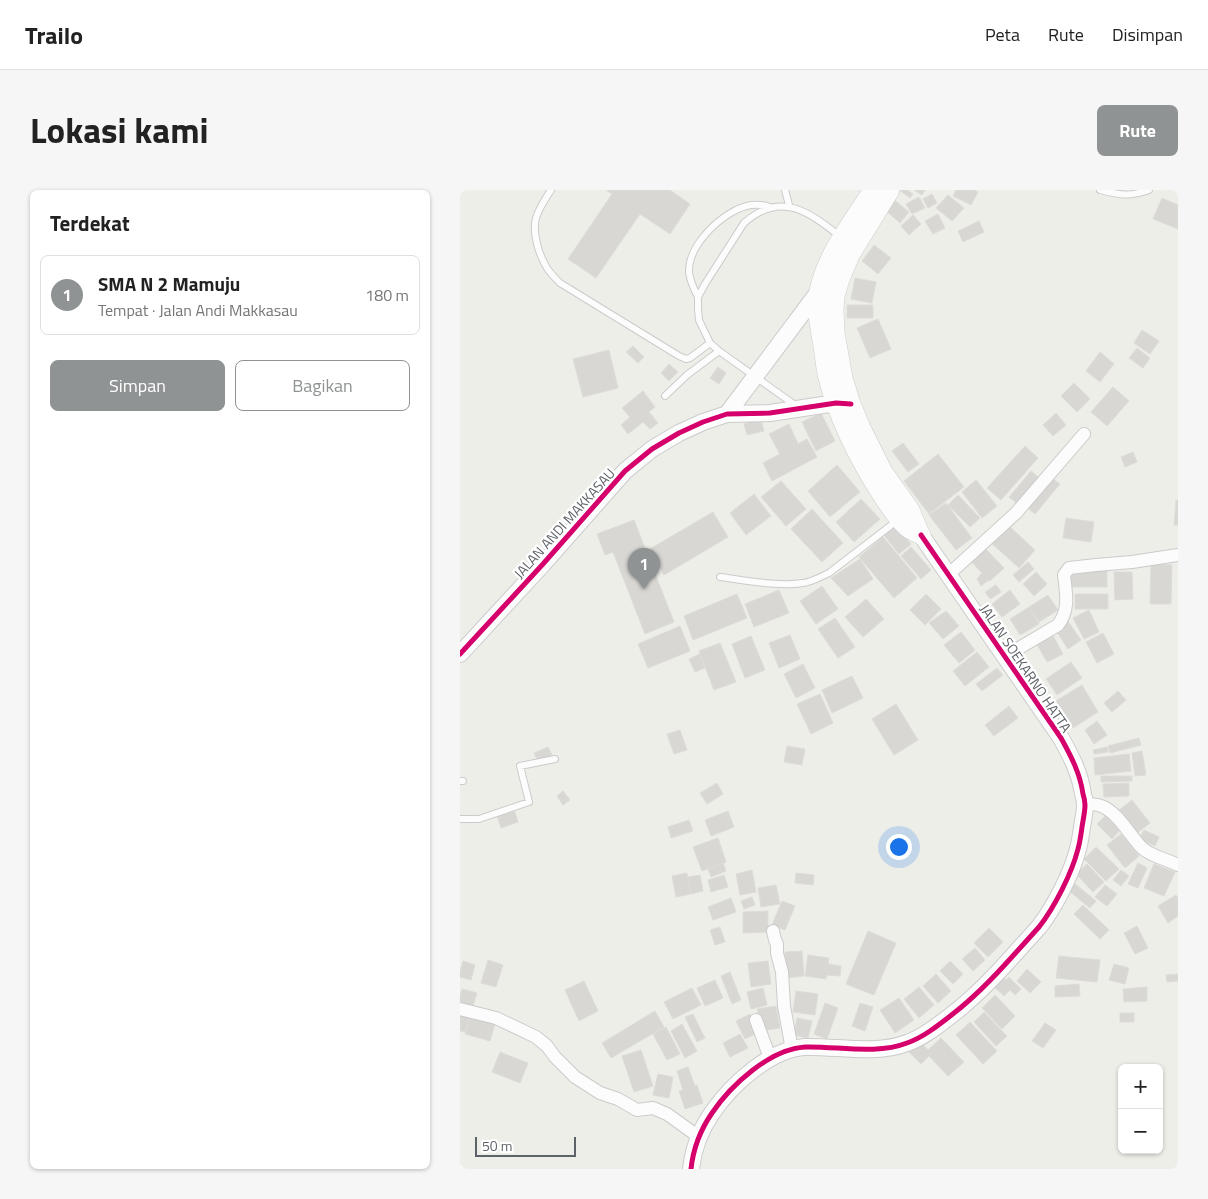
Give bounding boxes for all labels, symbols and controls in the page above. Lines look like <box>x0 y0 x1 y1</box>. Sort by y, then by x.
text: Trailo <box>25 17 83 53</box>
text: Peta <box>985 21 1020 48</box>
text: Rute <box>1048 21 1084 48</box>
text: Disimpan <box>1112 21 1183 48</box>
text: Lokasi kami <box>30 103 209 157</box>
button: Rute <box>1097 105 1178 156</box>
text: Terdekat <box>50 207 130 239</box>
text: SMA N 2 Mamuju <box>98 269 240 298</box>
text: 1 <box>63 283 71 307</box>
text: 180 m <box>365 283 409 307</box>
text: Tempat · Jalan Andi Makkasau <box>98 298 298 322</box>
button: Simpan <box>50 360 225 411</box>
button: Bagikan <box>235 360 410 411</box>
street label: JALAN ANDI MAKKASAU <box>509 463 619 583</box>
pin: 1 <box>628 548 660 589</box>
street label: JALAN SOEKARNO HATTA <box>975 600 1077 737</box>
your location <box>886 834 912 860</box>
map controls <box>1118 1064 1163 1154</box>
button: + <box>1118 1064 1163 1109</box>
button: − <box>1118 1109 1163 1154</box>
scale bar <box>475 1134 576 1157</box>
text: 50 m <box>482 1135 512 1156</box>

